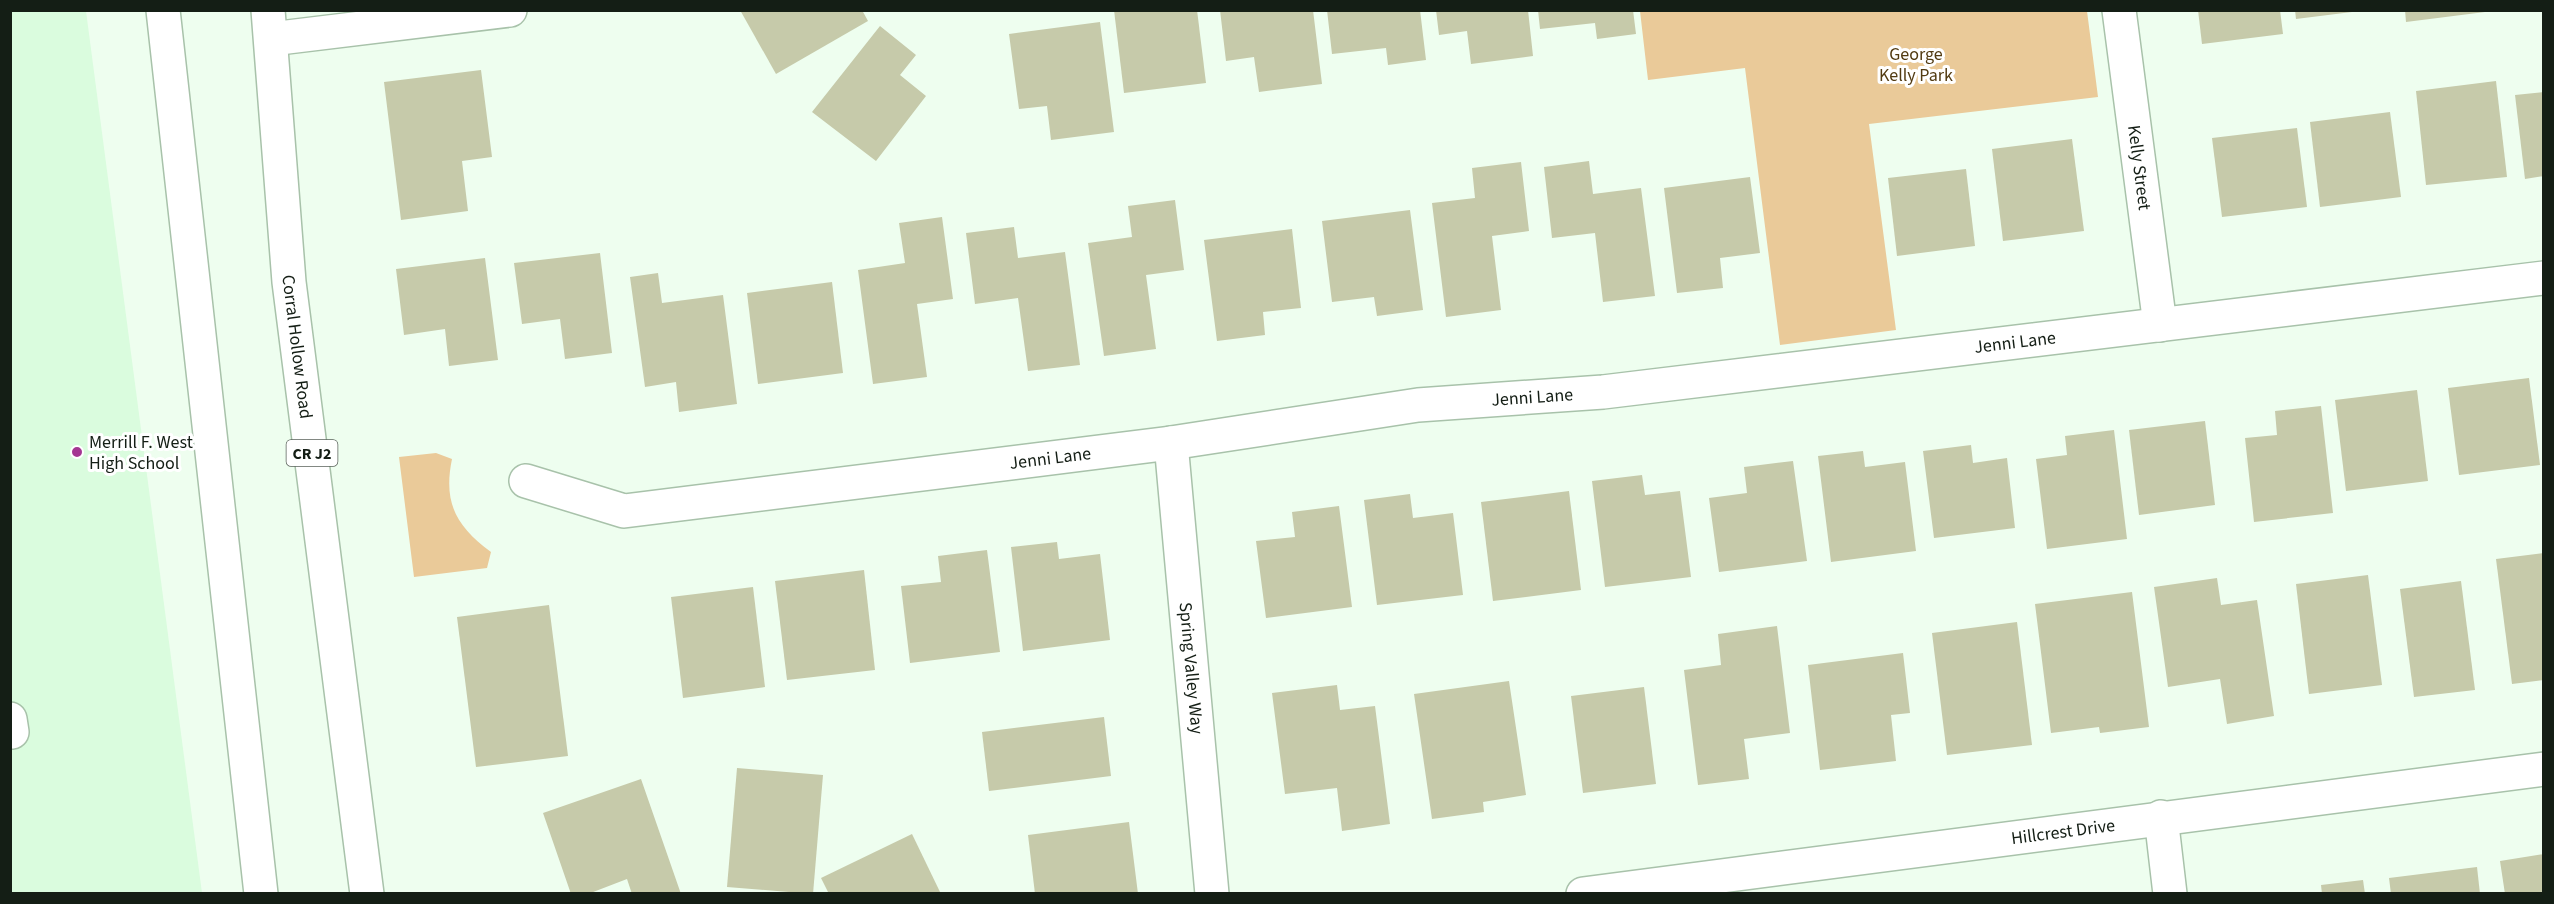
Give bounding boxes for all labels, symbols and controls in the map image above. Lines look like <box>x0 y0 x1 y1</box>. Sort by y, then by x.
park label: George Kelly Park <box>1879 42 1953 88</box>
street label: Kelly Street <box>2121 124 2157 212</box>
street label: Corral Hollow Road <box>275 274 318 420</box>
street label: Jenni Lane <box>1973 325 2057 360</box>
street label: Jenni Lane <box>1490 382 1574 413</box>
place label: Merrill F. West High School <box>89 430 193 476</box>
road number: CR J2 <box>286 440 338 466</box>
street label: Jenni Lane <box>1008 441 1093 476</box>
marker: Merrill F. West High School <box>70 445 84 459</box>
street label: Spring Valley Way <box>1173 601 1209 736</box>
street label: Hillcrest Drive <box>2010 813 2117 851</box>

